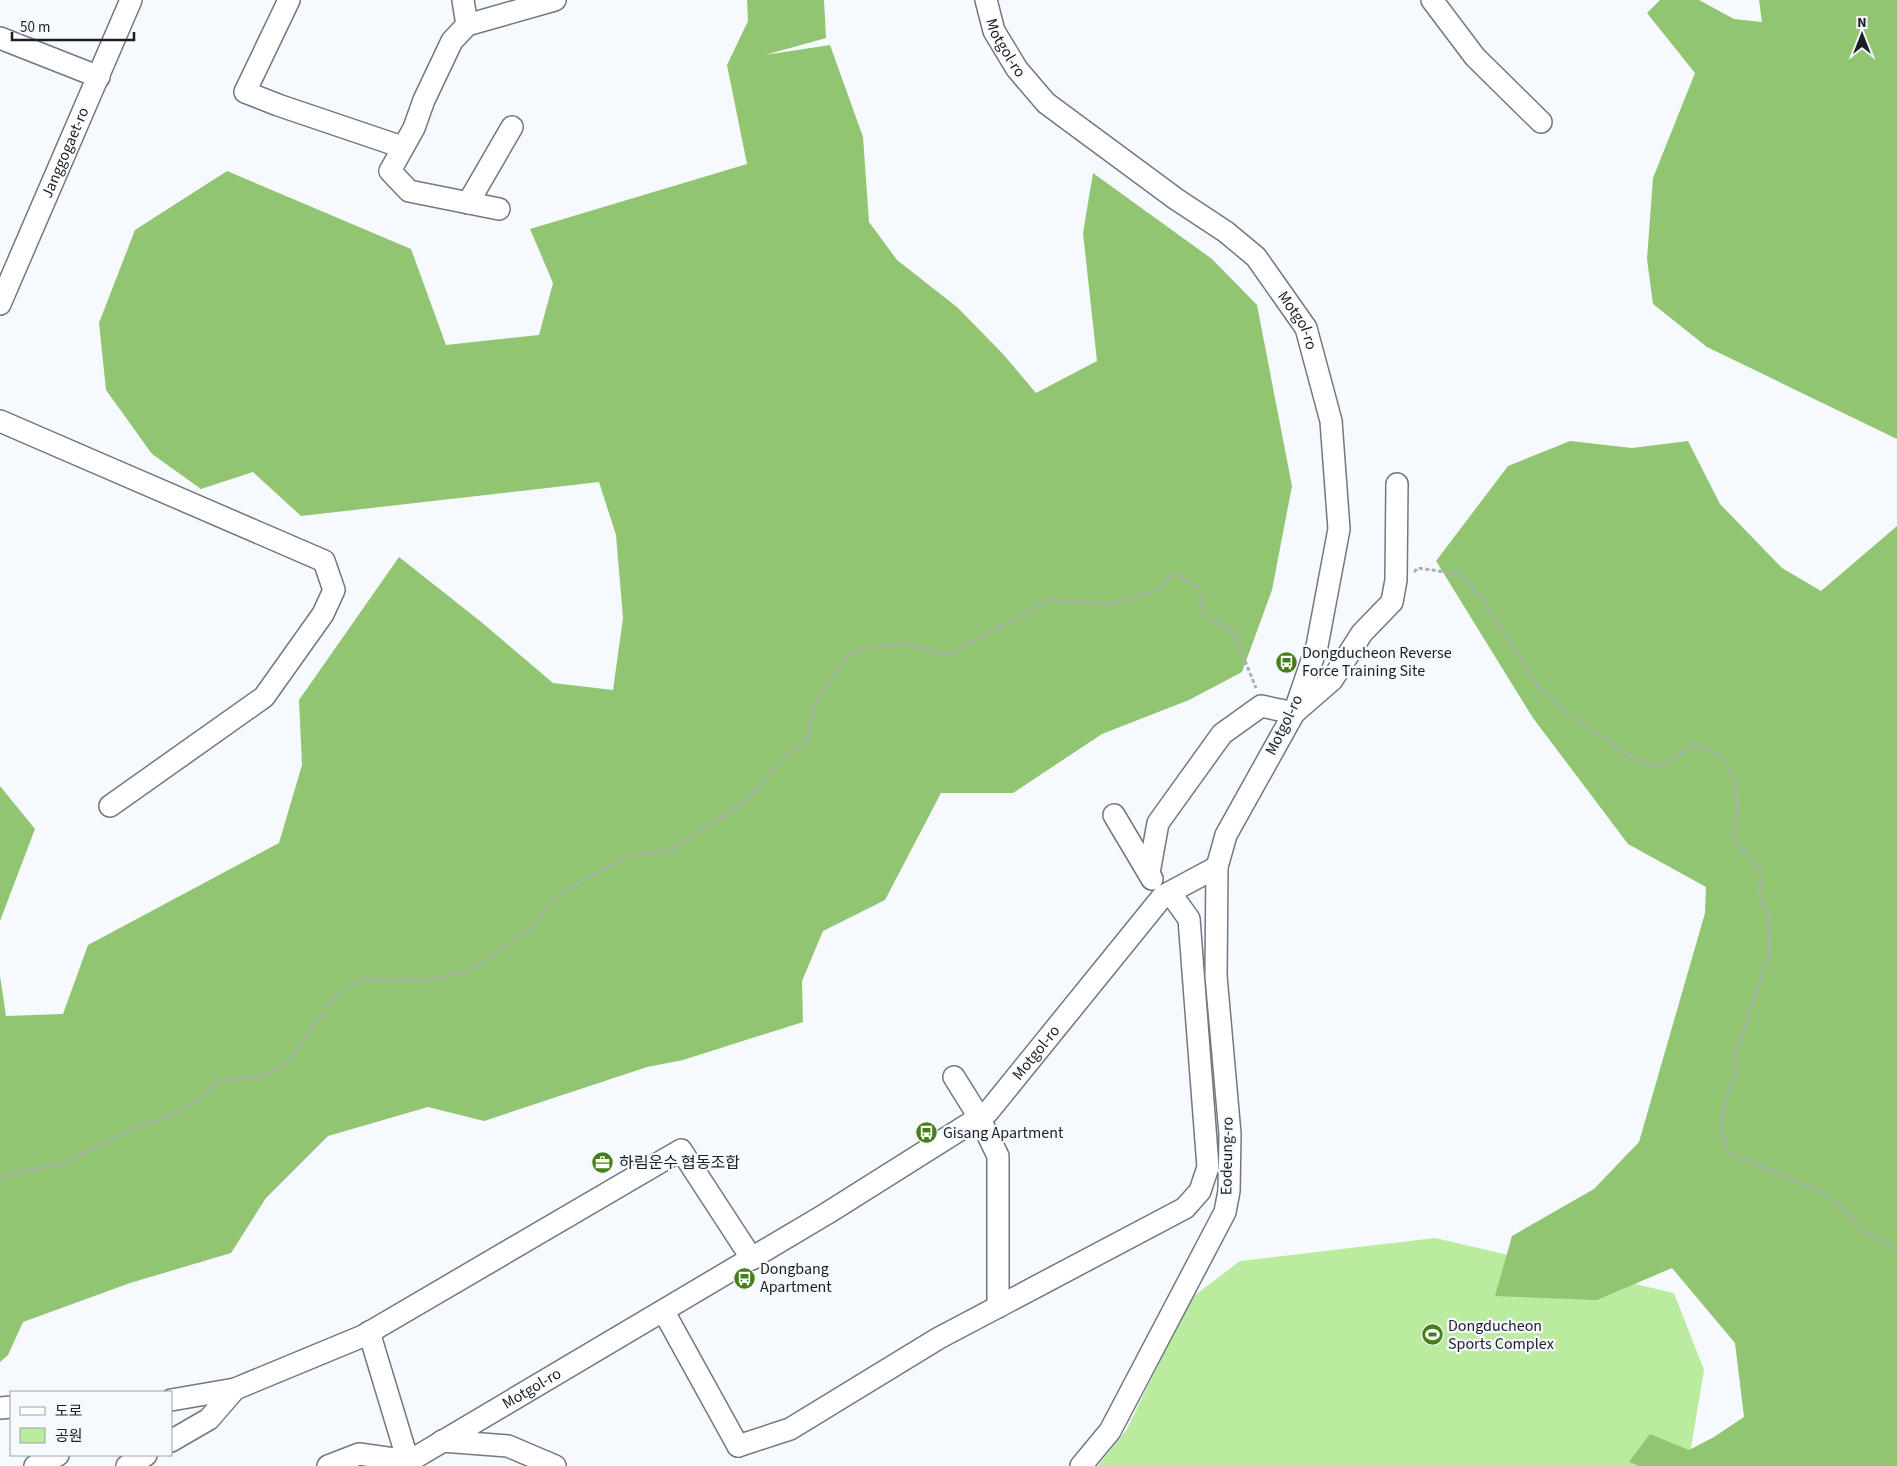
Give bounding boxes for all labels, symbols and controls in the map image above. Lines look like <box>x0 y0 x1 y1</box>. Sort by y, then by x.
scale bar <box>12 10 135 42</box>
north arrow <box>1837 10 1887 60</box>
text: N <box>1857 13 1867 33</box>
street label: Motgol-ro <box>980 16 1031 82</box>
text: 50 m <box>20 17 50 38</box>
street label: Janggogaet-ro <box>36 104 95 201</box>
street label: Motgol-ro <box>1272 286 1322 352</box>
place label: Dongducheon Reverse Force Training Site <box>1302 642 1452 682</box>
bus stop icon: Dongducheon Reverse Force Training Site <box>1274 650 1298 674</box>
street label: Motgol-ro <box>1260 691 1308 759</box>
street label: Motgol-ro <box>1007 1020 1065 1085</box>
street label: Eodeung-ro <box>1215 1117 1239 1195</box>
bus stop icon: Gisang Apartment <box>915 1121 939 1145</box>
place label: Gisang Apartment <box>943 1122 1064 1144</box>
office icon: 하림운수 협동조합 <box>591 1151 615 1175</box>
place label: 하림운수 협동조합 <box>619 1152 740 1174</box>
place label: Dongbang Apartment <box>760 1258 832 1298</box>
bus stop icon: Dongbang Apartment <box>732 1266 756 1290</box>
place label: Dongducheon Sports Complex <box>1448 1315 1554 1355</box>
sports icon: Dongducheon Sports Complex <box>1420 1323 1444 1347</box>
street label: Motgol-ro <box>498 1362 565 1415</box>
legend <box>10 1391 172 1456</box>
text: 도로 <box>55 1401 83 1422</box>
text: 공원 <box>55 1426 83 1447</box>

